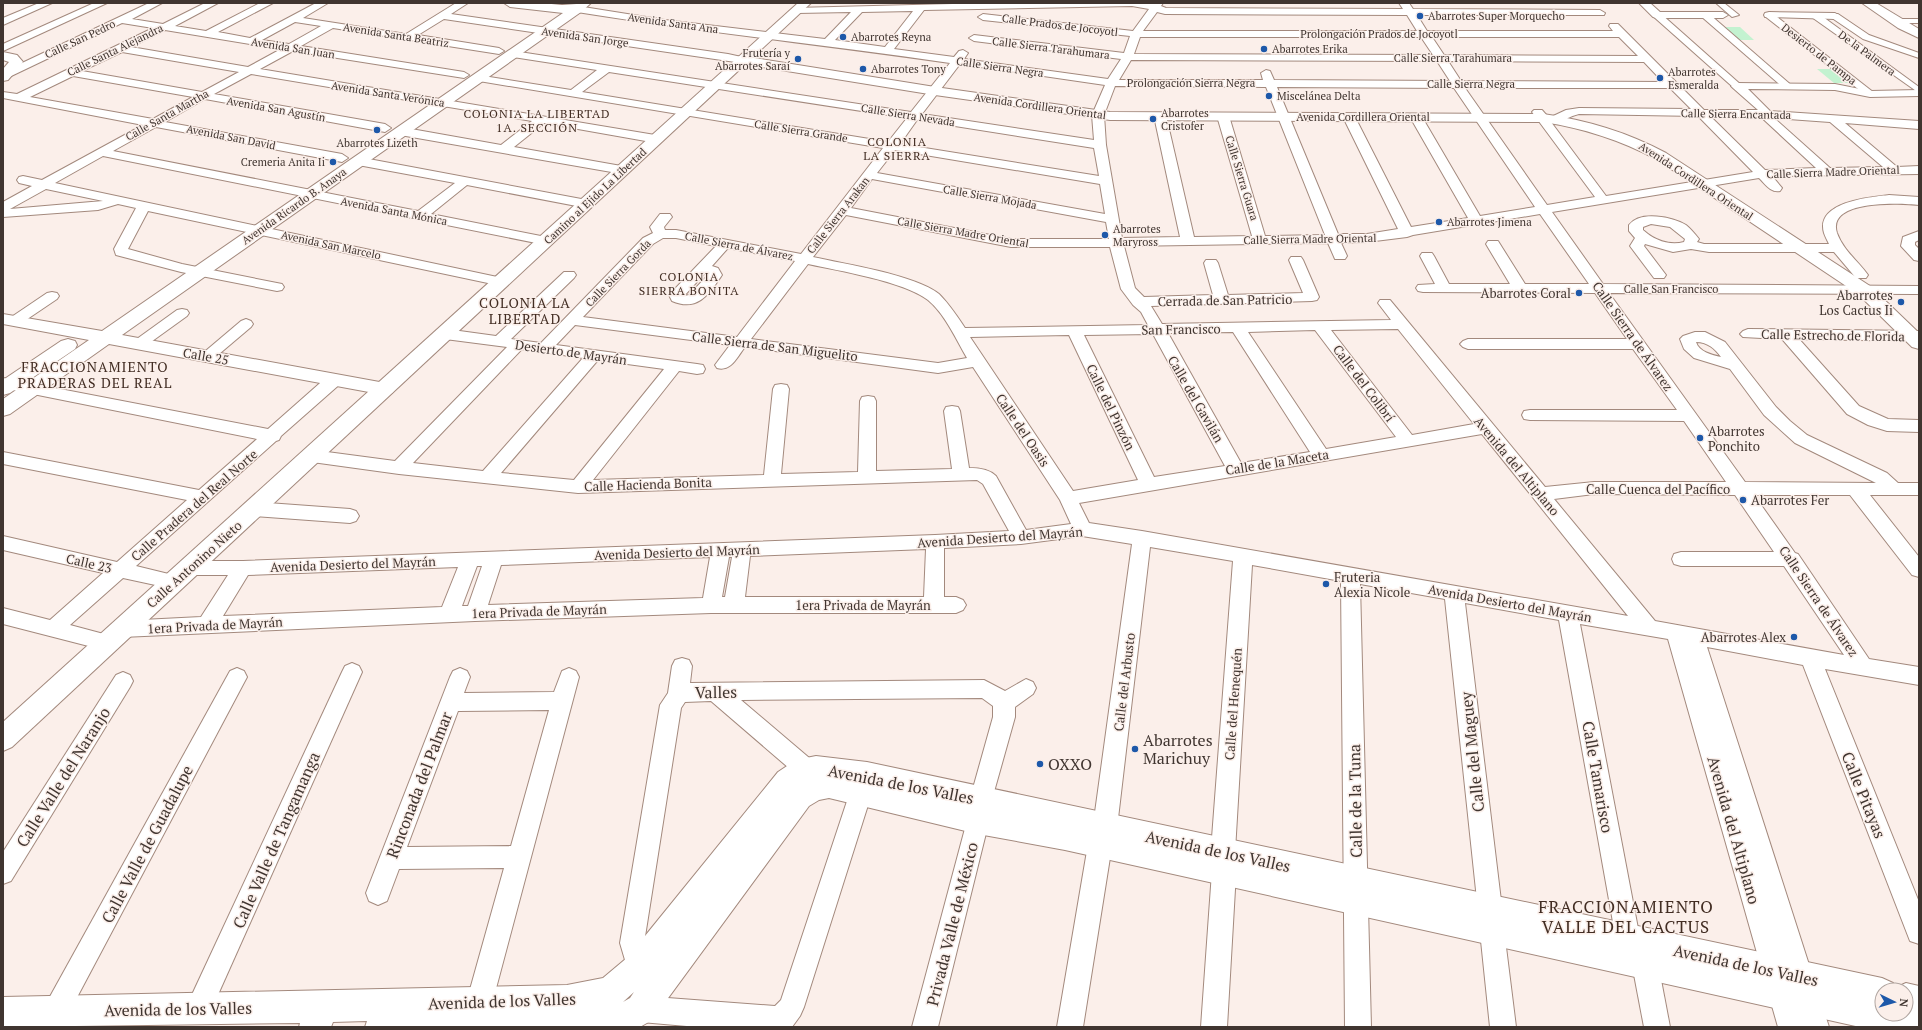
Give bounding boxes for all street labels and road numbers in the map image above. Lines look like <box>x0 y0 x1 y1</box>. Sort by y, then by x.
street label: Avenida Santa Ana <box>627 10 720 36</box>
street label: Calle Prados de Jocoyotl <box>1001 11 1119 39</box>
street label: Calle San Pedro <box>42 17 118 61</box>
street label: Calle Santa Alejandra <box>65 20 166 79</box>
street label: Avenida Santa Beatriz <box>342 20 450 50</box>
street label: Desierto de Pampa <box>1779 20 1860 88</box>
street label: Avenida San Jorge <box>541 24 630 50</box>
street label: Prolongación Prados de Jocoyotl <box>1300 27 1458 41</box>
street label: De la Palmera <box>1835 27 1899 79</box>
street label: Avenida San Juan <box>250 34 336 62</box>
street label: Calle Sierra Tarahumara <box>991 34 1111 62</box>
street label: Calle Sierra Tarahumara <box>1394 51 1513 65</box>
street label: Calle Sierra Negra <box>955 54 1045 80</box>
street label: Prolongación Sierra Negra <box>1127 76 1256 90</box>
street label: Calle Sierra Negra <box>1427 77 1515 91</box>
street label: Avenida Santa Verónica <box>330 78 446 110</box>
street label: Calle Santa Martha <box>123 86 212 144</box>
street label: Avenida Cordillera Oriental <box>973 90 1107 122</box>
street label: Avenida San Agustín <box>225 93 327 125</box>
street label: Calle Sierra Nevada <box>860 101 956 129</box>
street label: Calle Sierra Encantada <box>1681 106 1792 122</box>
street label: Avenida Cordillera Oriental <box>1296 110 1430 124</box>
street label: Calle Sierra Grande <box>753 117 849 145</box>
street label: Avenida San David <box>185 121 277 153</box>
street label: Calle Sierra Guara <box>1222 134 1262 223</box>
street label: Avenida Cordillera Oriental <box>1636 139 1756 223</box>
street label: Camino al Ejido La Libertad <box>541 145 649 247</box>
street label: Calle Sierra Madre Oriental <box>1766 163 1900 181</box>
street label: Avenida Ricardo B. Anaya <box>239 164 349 247</box>
street label: Calle Sierra Arakan <box>804 173 873 256</box>
street label: Calle Sierra Mojada <box>942 182 1038 212</box>
street label: Avenida Santa Mónica <box>340 194 449 228</box>
street label: Calle Sierra Madre Oriental <box>896 214 1030 250</box>
street label: Avenida San Marcelo <box>280 228 382 262</box>
street label: Calle Sierra de Álvarez <box>684 229 794 263</box>
street label: Calle Sierra Madre Oriental <box>1243 231 1377 247</box>
street label: Calle Sierra Gorda <box>582 236 654 310</box>
street label: Calle Sierra de Álvarez <box>1588 278 1678 394</box>
street label: Calle San Francisco <box>1624 282 1718 296</box>
street label: Cerrada de San Patricio <box>1158 290 1292 310</box>
street label: San Francisco <box>1141 319 1221 339</box>
street label: Calle Estrecho de Florida <box>1761 325 1905 345</box>
street label: Calle Sierra de San Miguelito <box>691 327 859 365</box>
street label: Desierto de Mayrán <box>514 335 628 369</box>
street label: Calle del Colibrí <box>1329 341 1399 425</box>
street label: Calle 25 <box>182 343 230 369</box>
street label: Calle del Gavilán <box>1164 352 1228 446</box>
street label: Calle del Pinzón <box>1082 361 1140 453</box>
street label: Calle del Oasis <box>992 390 1054 470</box>
street label: Avenida del Altiplano <box>1470 413 1564 519</box>
street label: Calle Pradera del Real Norte <box>127 445 261 565</box>
street label: Calle de la Maceta <box>1224 445 1330 479</box>
street label: Calle Hacienda Bonita <box>584 473 713 495</box>
street label: Calle Cuenca del Pacífico <box>1586 480 1730 498</box>
street label: Calle Antonino Nieto <box>142 516 246 612</box>
street label: Avenida Desierto del Mayrán <box>917 522 1084 552</box>
street label: Avenida Desierto del Mayrán <box>594 540 760 564</box>
street label: Calle Sierra de Álvarez <box>1775 542 1863 660</box>
street label: Calle 23 <box>64 549 114 577</box>
street label: Avenida Desierto del Mayrán <box>270 552 436 576</box>
street label: Avenida Desierto del Mayrán <box>1427 580 1594 626</box>
street label: 1era Privada de Mayrán <box>795 596 931 614</box>
street label: 1era Privada de Mayrán <box>471 600 607 622</box>
street label: 1era Privada de Mayrán <box>147 612 283 638</box>
street label: Calle del Arbusto <box>1109 632 1139 732</box>
street label: Calle del Henequén <box>1220 647 1246 761</box>
street label: Valles <box>695 681 737 703</box>
street label: Calle del Maguey <box>1455 690 1489 813</box>
street label: Calle Valle del Naranjo <box>11 703 115 851</box>
street label: Rinconada del Palmar <box>381 708 457 861</box>
street label: Calle Tamarisco <box>1577 719 1619 835</box>
street label: Calle de la Tuna <box>1343 744 1367 858</box>
street label: Calle Valle de Tangamanga <box>227 748 325 932</box>
street label: Calle Pitayas <box>1837 748 1891 842</box>
street label: Avenida del Altiplano <box>1702 753 1766 907</box>
street label: Avenida de los Valles <box>826 759 976 809</box>
street label: Calle Valle de Guadalupe <box>96 761 198 927</box>
street label: Avenida de los Valles <box>1143 825 1293 877</box>
street label: Privada Valle de México <box>921 840 983 1008</box>
street label: Avenida de los Valles <box>1671 939 1821 991</box>
street label: Avenida de los Valles <box>428 987 576 1015</box>
street label: Avenida de los Valles <box>104 997 252 1021</box>

